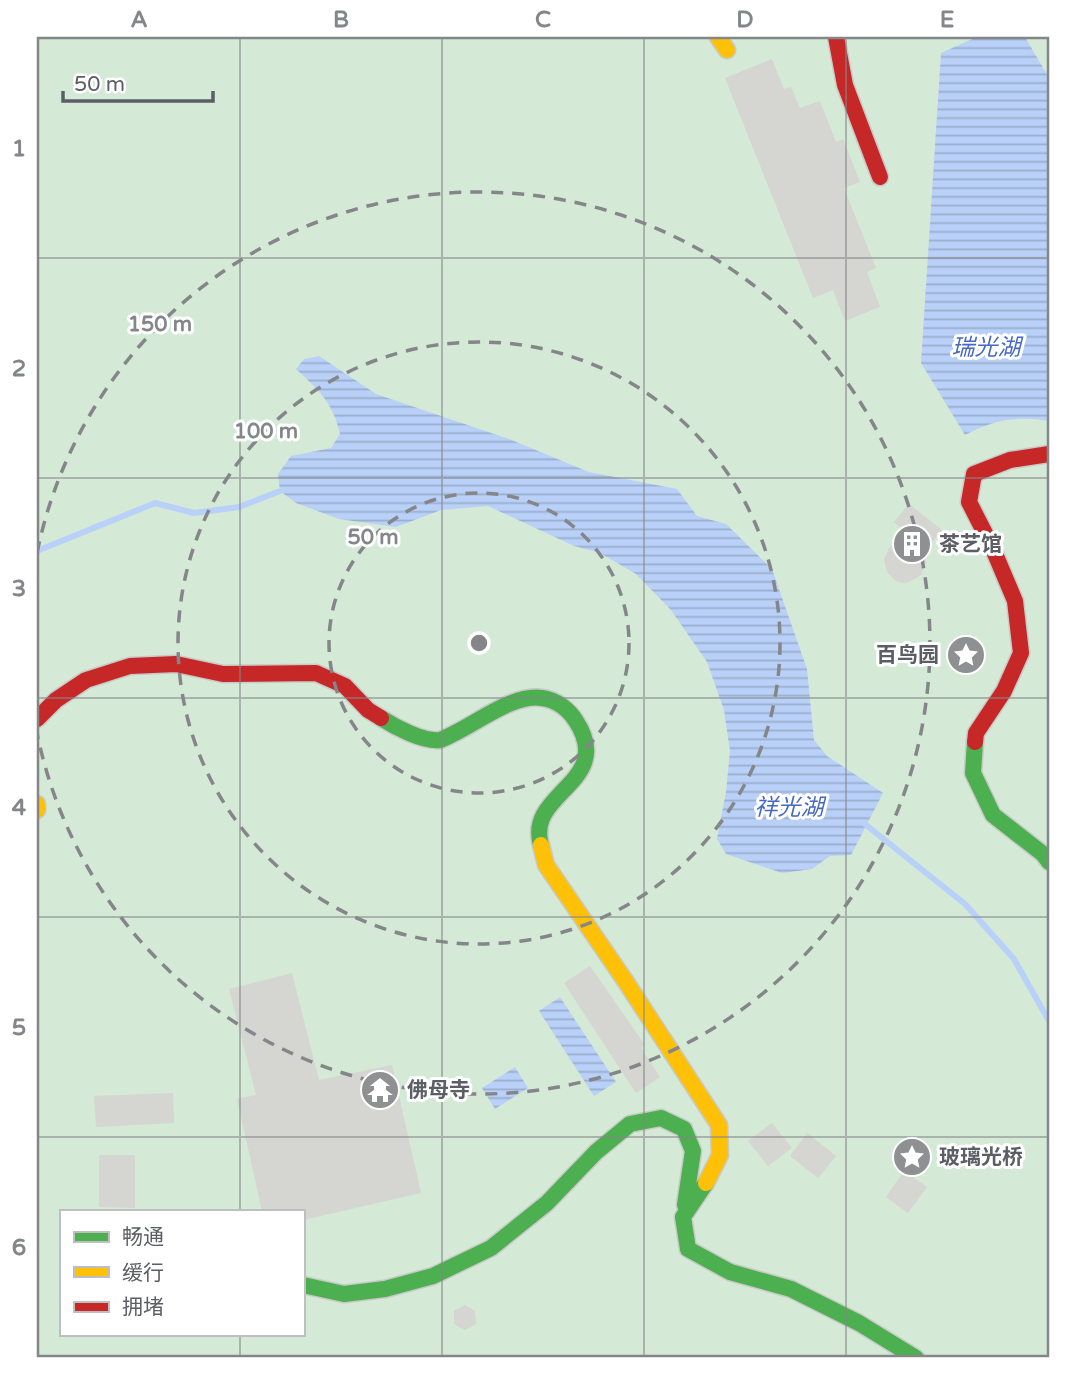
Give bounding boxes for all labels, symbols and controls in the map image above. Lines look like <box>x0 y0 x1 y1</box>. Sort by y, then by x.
text: A <box>130 6 148 34</box>
text: B <box>333 6 349 34</box>
text: C <box>535 6 551 34</box>
text: D <box>736 6 754 34</box>
text: E <box>940 6 954 34</box>
scale bar <box>63 60 214 104</box>
text: 50 m <box>74 72 125 97</box>
text: 1 <box>12 135 26 163</box>
text: 150 m <box>128 312 192 337</box>
water label: 瑞光湖 <box>952 334 1024 362</box>
text: 2 <box>12 355 26 383</box>
text: 100 m <box>234 419 298 444</box>
building icon: 茶艺馆 <box>891 523 933 565</box>
text: 50 m <box>347 525 399 550</box>
place label: 茶艺馆 <box>939 532 1002 557</box>
text: 3 <box>12 575 26 603</box>
centre of rings <box>467 631 491 655</box>
place icon: 百鸟园 <box>945 634 987 676</box>
place label: 百鸟园 <box>876 643 939 668</box>
text: 4 <box>12 794 27 822</box>
water label: 祥光湖 <box>755 794 827 822</box>
text: 5 <box>12 1014 26 1042</box>
temple icon: 佛母寺 <box>359 1069 401 1111</box>
place label: 佛母寺 <box>407 1078 470 1103</box>
place icon: 玻璃光桥 <box>891 1136 933 1178</box>
place label: 玻璃光桥 <box>939 1145 1023 1170</box>
legend <box>60 1210 304 1336</box>
text: 畅通 <box>122 1225 164 1250</box>
text: 6 <box>12 1234 26 1262</box>
text: 缓行 <box>122 1261 164 1286</box>
text: 拥堵 <box>122 1295 164 1320</box>

